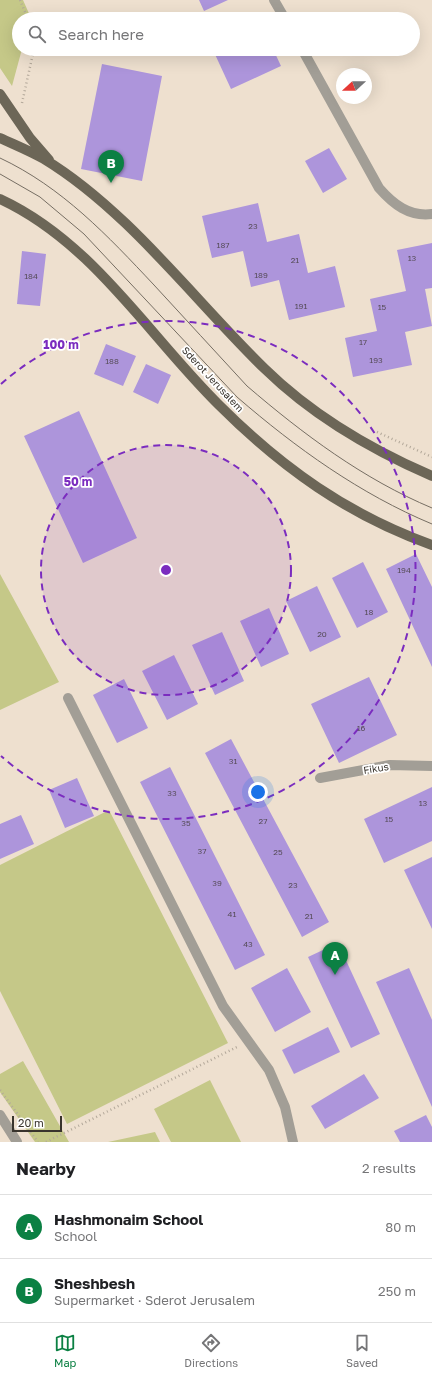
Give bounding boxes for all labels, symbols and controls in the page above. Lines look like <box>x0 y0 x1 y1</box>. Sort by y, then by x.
search box <box>12 12 420 56</box>
icon: search <box>26 23 48 45</box>
text: Search here <box>58 25 144 43</box>
north arrow <box>336 68 372 104</box>
pin: B <box>98 150 124 183</box>
house number: 23 <box>248 221 258 231</box>
house number: 187 <box>217 240 230 250</box>
house number: 13 <box>408 253 417 263</box>
house number: 21 <box>291 255 299 265</box>
house number: 189 <box>254 270 268 280</box>
house number: 184 <box>24 271 38 281</box>
house number: 191 <box>295 301 307 311</box>
house number: 15 <box>378 302 387 312</box>
text: 100 m <box>43 337 79 352</box>
house number: 17 <box>359 337 367 347</box>
street label: Sderot Jerusalem <box>180 344 246 414</box>
house number: 193 <box>369 355 383 365</box>
house number: 188 <box>105 356 119 366</box>
text: 50 m <box>64 474 92 489</box>
centre of rings <box>159 563 173 577</box>
house number: 194 <box>397 565 411 575</box>
house number: 18 <box>365 607 373 617</box>
house number: 20 <box>317 629 327 639</box>
house number: 16 <box>357 723 366 733</box>
house number: 31 <box>229 756 237 766</box>
street label: Fikus <box>362 760 390 776</box>
your location <box>248 782 268 802</box>
house number: 33 <box>167 788 177 798</box>
house number: 13 <box>419 798 428 808</box>
house number: 15 <box>385 814 394 824</box>
house number: 27 <box>259 816 267 826</box>
house number: 35 <box>181 818 191 828</box>
house number: 37 <box>198 846 206 856</box>
house number: 25 <box>273 847 283 857</box>
house number: 39 <box>212 878 222 888</box>
house number: 23 <box>288 880 298 890</box>
house number: 41 <box>228 909 236 919</box>
house number: 21 <box>305 911 313 921</box>
house number: 43 <box>243 939 253 949</box>
pin: A <box>322 942 348 975</box>
scale bar <box>12 1114 62 1133</box>
text: 20 m <box>18 1116 44 1129</box>
text: Nearby <box>16 1158 76 1179</box>
text: 2 results <box>362 1160 416 1176</box>
text: Hashmonaim School <box>54 1210 203 1228</box>
text: A <box>24 1219 34 1235</box>
text: 80 m <box>385 1219 416 1235</box>
text: School <box>54 1228 97 1244</box>
text: Sheshbesh <box>54 1274 135 1292</box>
text: B <box>24 1283 34 1299</box>
text: 250 m <box>378 1283 416 1299</box>
text: Supermarket · Sderot Jerusalem <box>54 1292 255 1308</box>
tab: Map <box>54 1332 76 1369</box>
tab: Directions <box>184 1332 238 1369</box>
tab: Saved <box>346 1332 378 1369</box>

